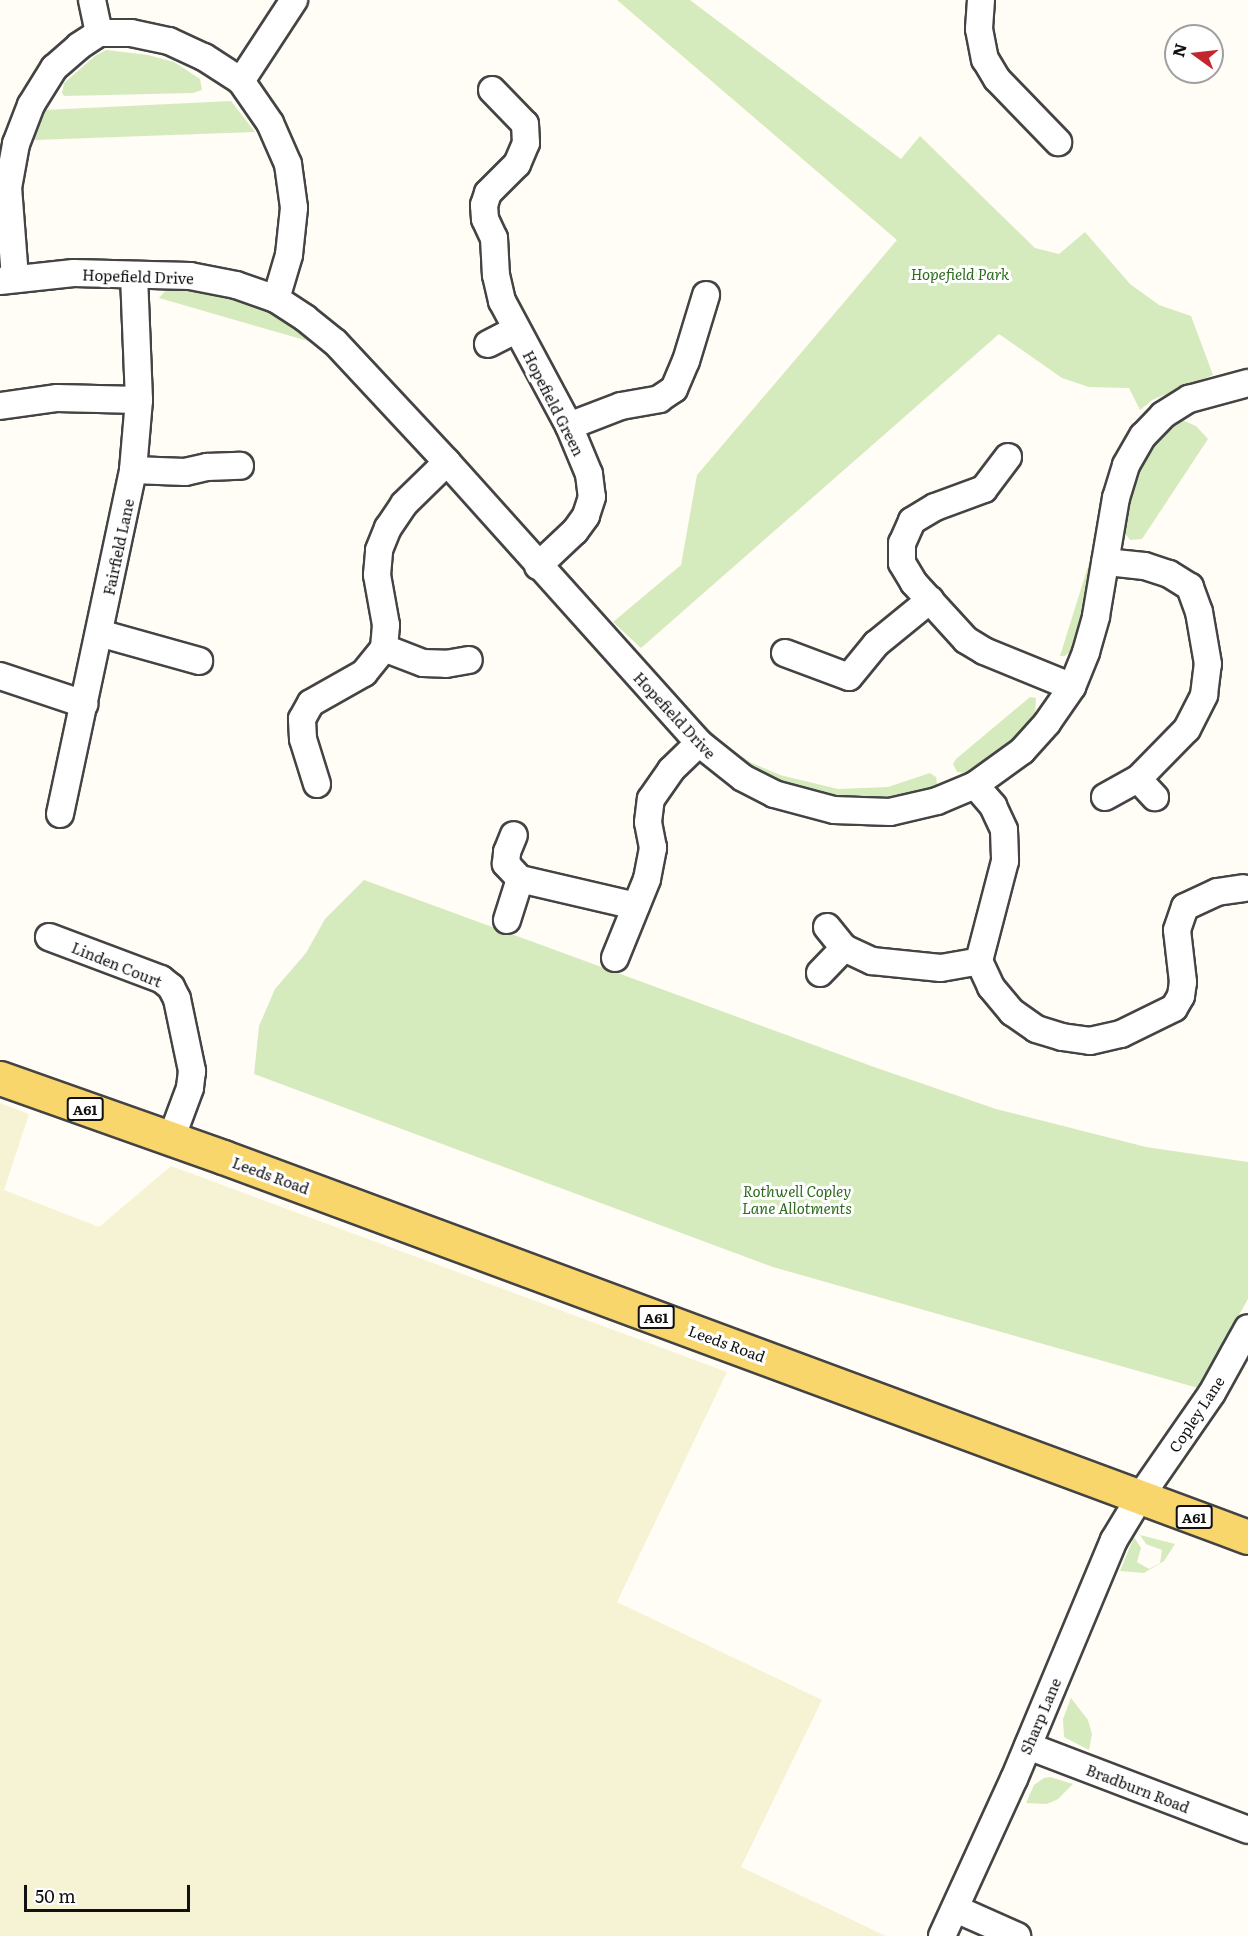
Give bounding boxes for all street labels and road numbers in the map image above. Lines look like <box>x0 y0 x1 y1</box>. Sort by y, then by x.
street label: Hopefield Drive <box>82 265 194 287</box>
street label: Hopefield Green <box>520 347 588 459</box>
street label: Fairfield Lane <box>99 497 137 597</box>
street label: Hopefield Drive <box>630 668 720 762</box>
street label: Linden Court <box>69 938 165 990</box>
road number: A61 <box>66 1098 104 1120</box>
street label: Leeds Road <box>230 1153 312 1197</box>
road number: A61 <box>636 1306 676 1328</box>
street label: Leeds Road <box>686 1321 768 1365</box>
street label: Copley Lane <box>1165 1372 1227 1456</box>
road number: A61 <box>1174 1506 1214 1528</box>
street label: Sharp Lane <box>1016 1675 1064 1757</box>
street label: Bradburn Road <box>1084 1760 1192 1816</box>

